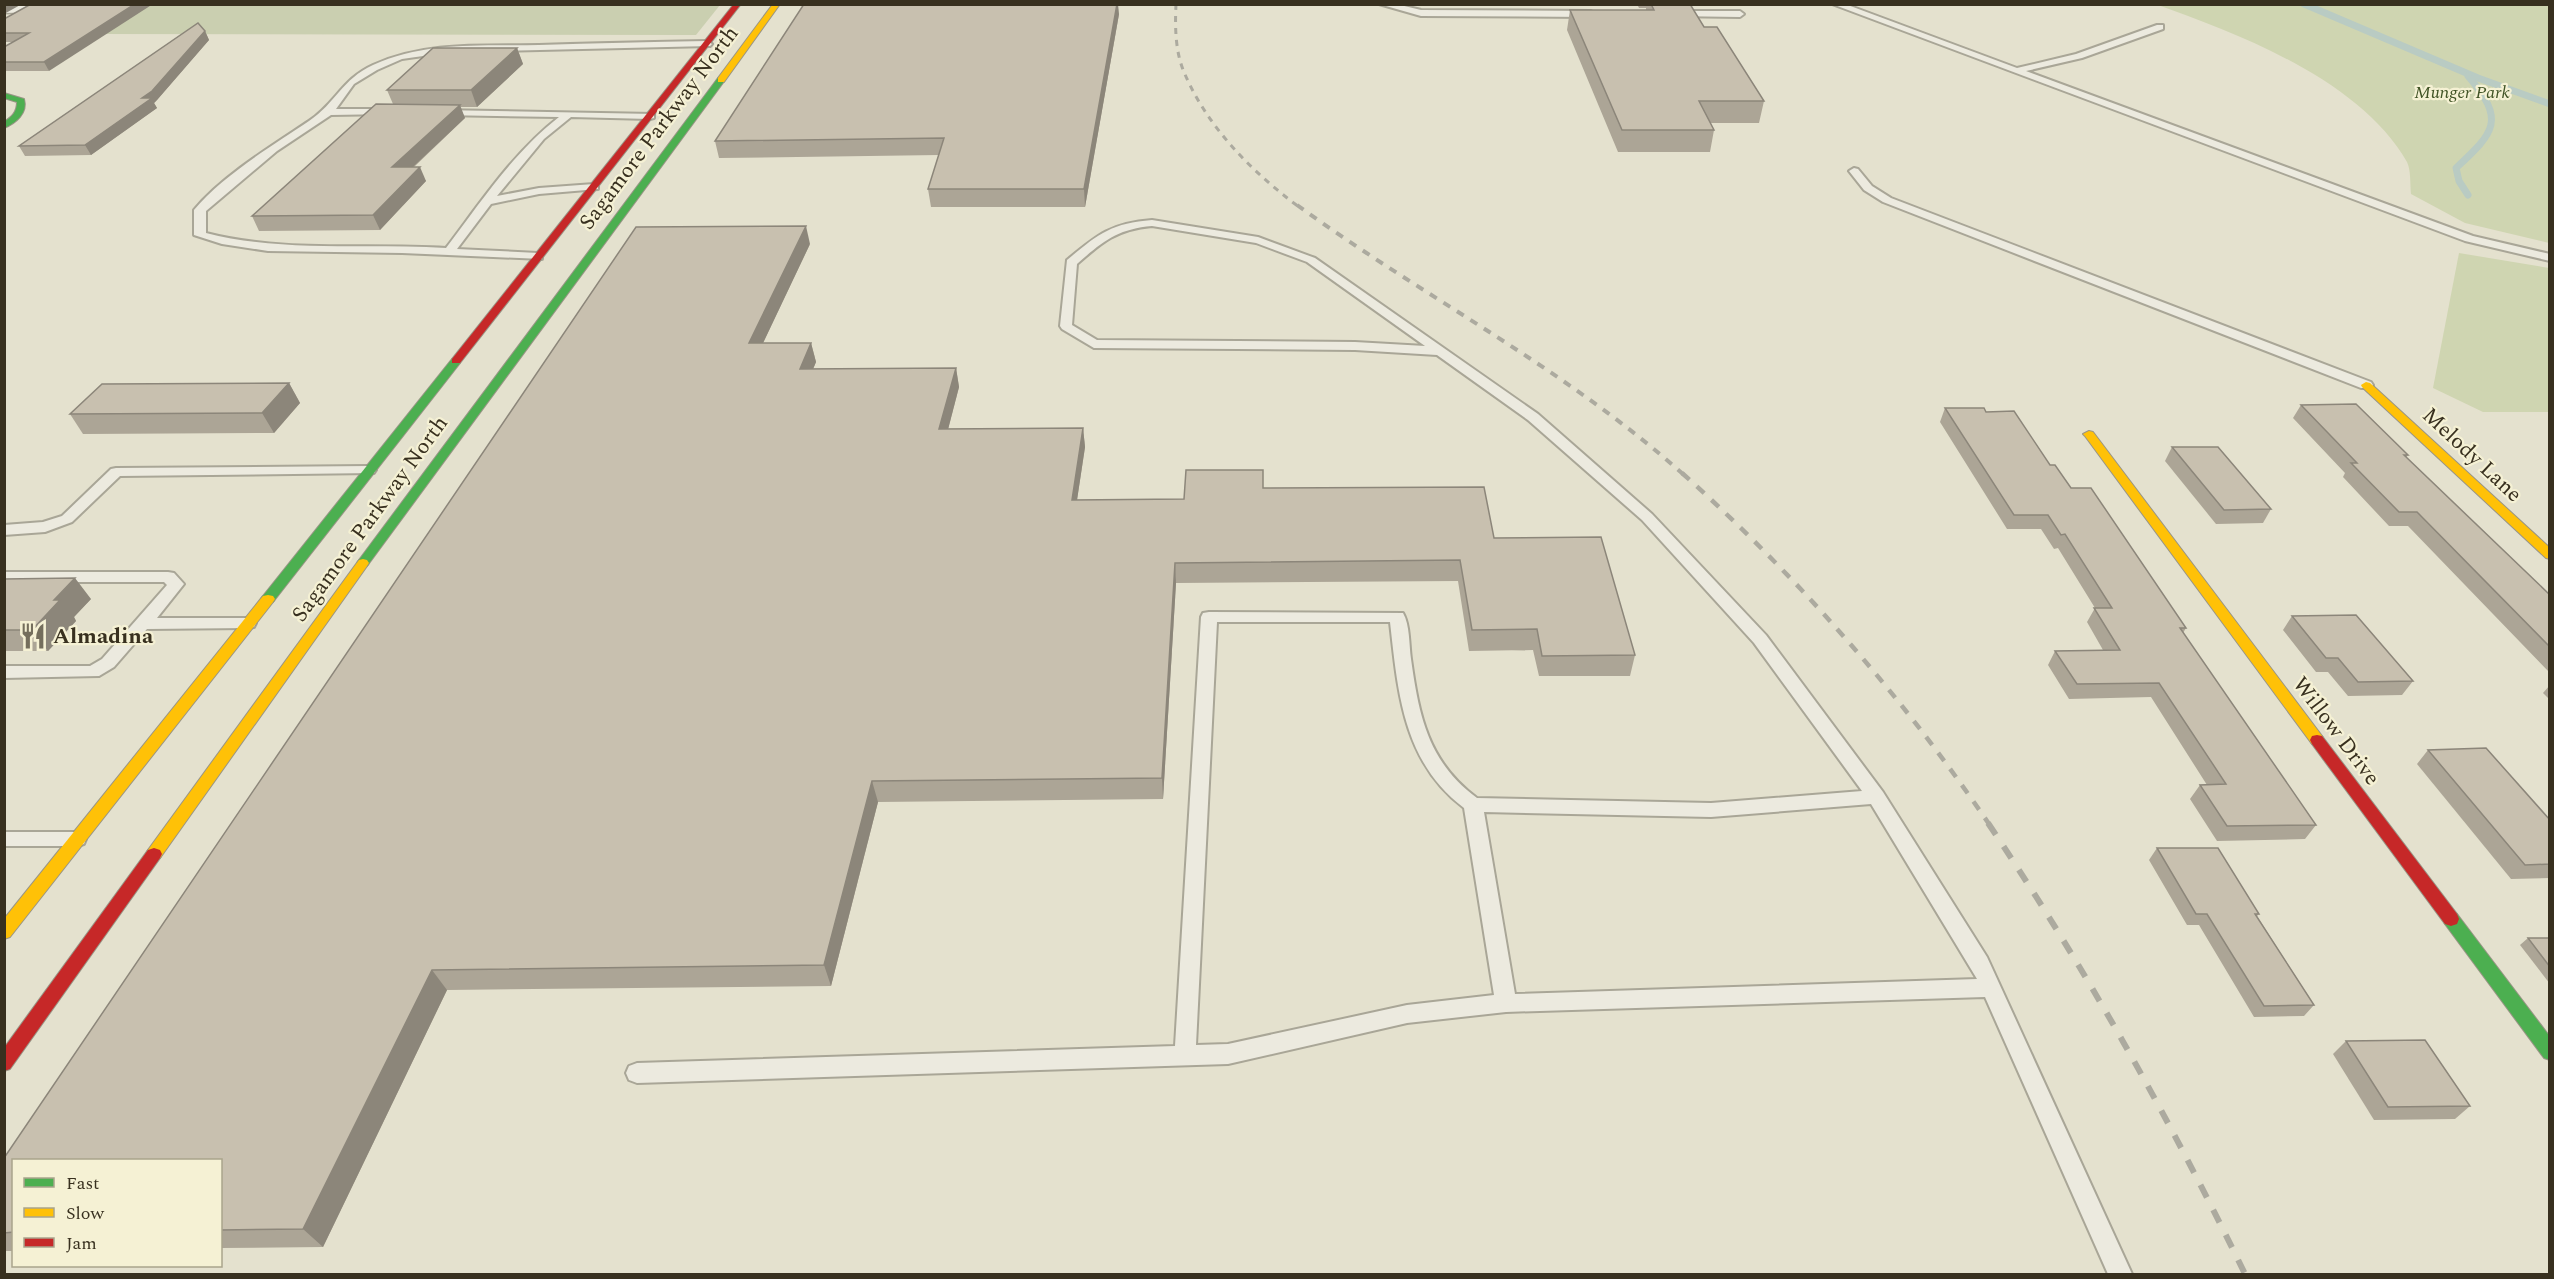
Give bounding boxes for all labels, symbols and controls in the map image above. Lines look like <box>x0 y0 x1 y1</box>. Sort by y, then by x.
street label: Sagamore Parkway North <box>571 19 747 237</box>
park label: Munger Park <box>2414 79 2510 106</box>
street label: Melody Lane <box>2414 400 2530 510</box>
street label: Sagamore Parkway North <box>284 409 456 629</box>
place label: Almadina <box>53 620 154 653</box>
restaurant icon: Almadina <box>18 621 48 651</box>
street label: Willow Drive <box>2284 670 2388 792</box>
legend <box>12 1159 222 1267</box>
text: Fast <box>66 1170 99 1197</box>
text: Slow <box>66 1200 105 1227</box>
text: Jam <box>66 1230 97 1257</box>

